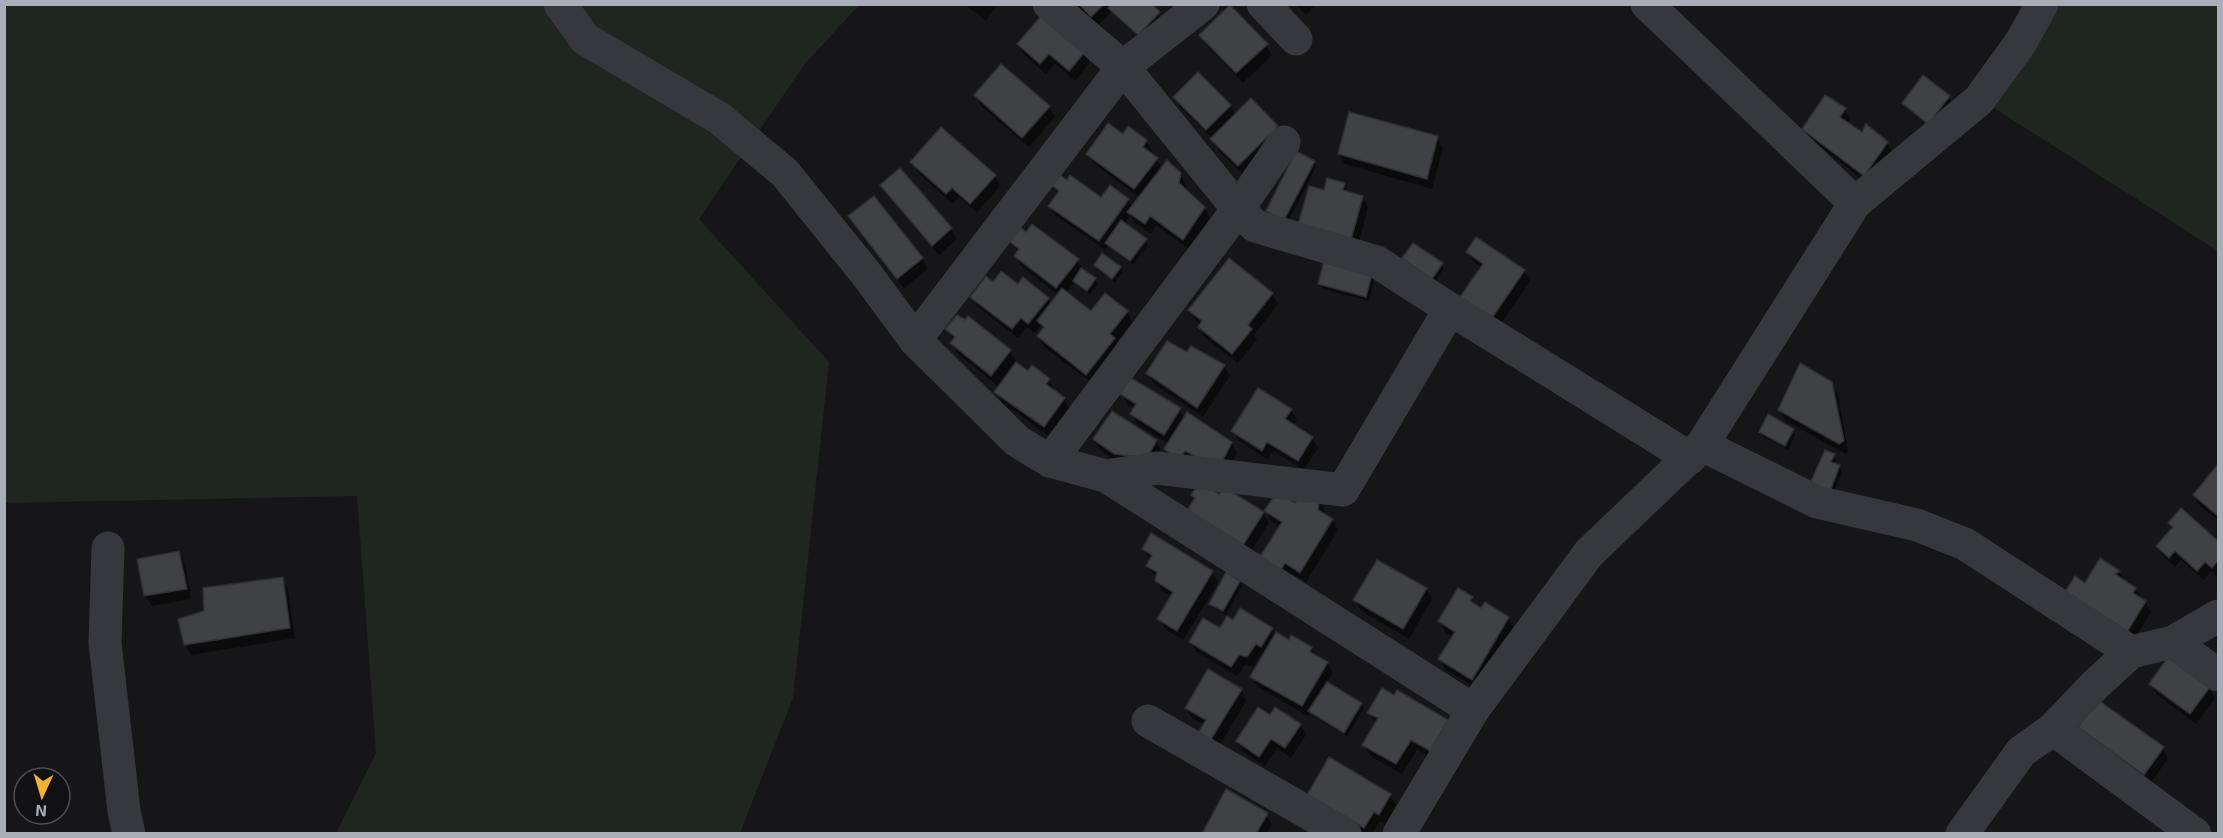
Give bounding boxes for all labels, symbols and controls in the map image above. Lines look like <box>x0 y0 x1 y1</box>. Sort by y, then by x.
north arrow <box>12 766 72 826</box>
text: N <box>34 802 47 821</box>

